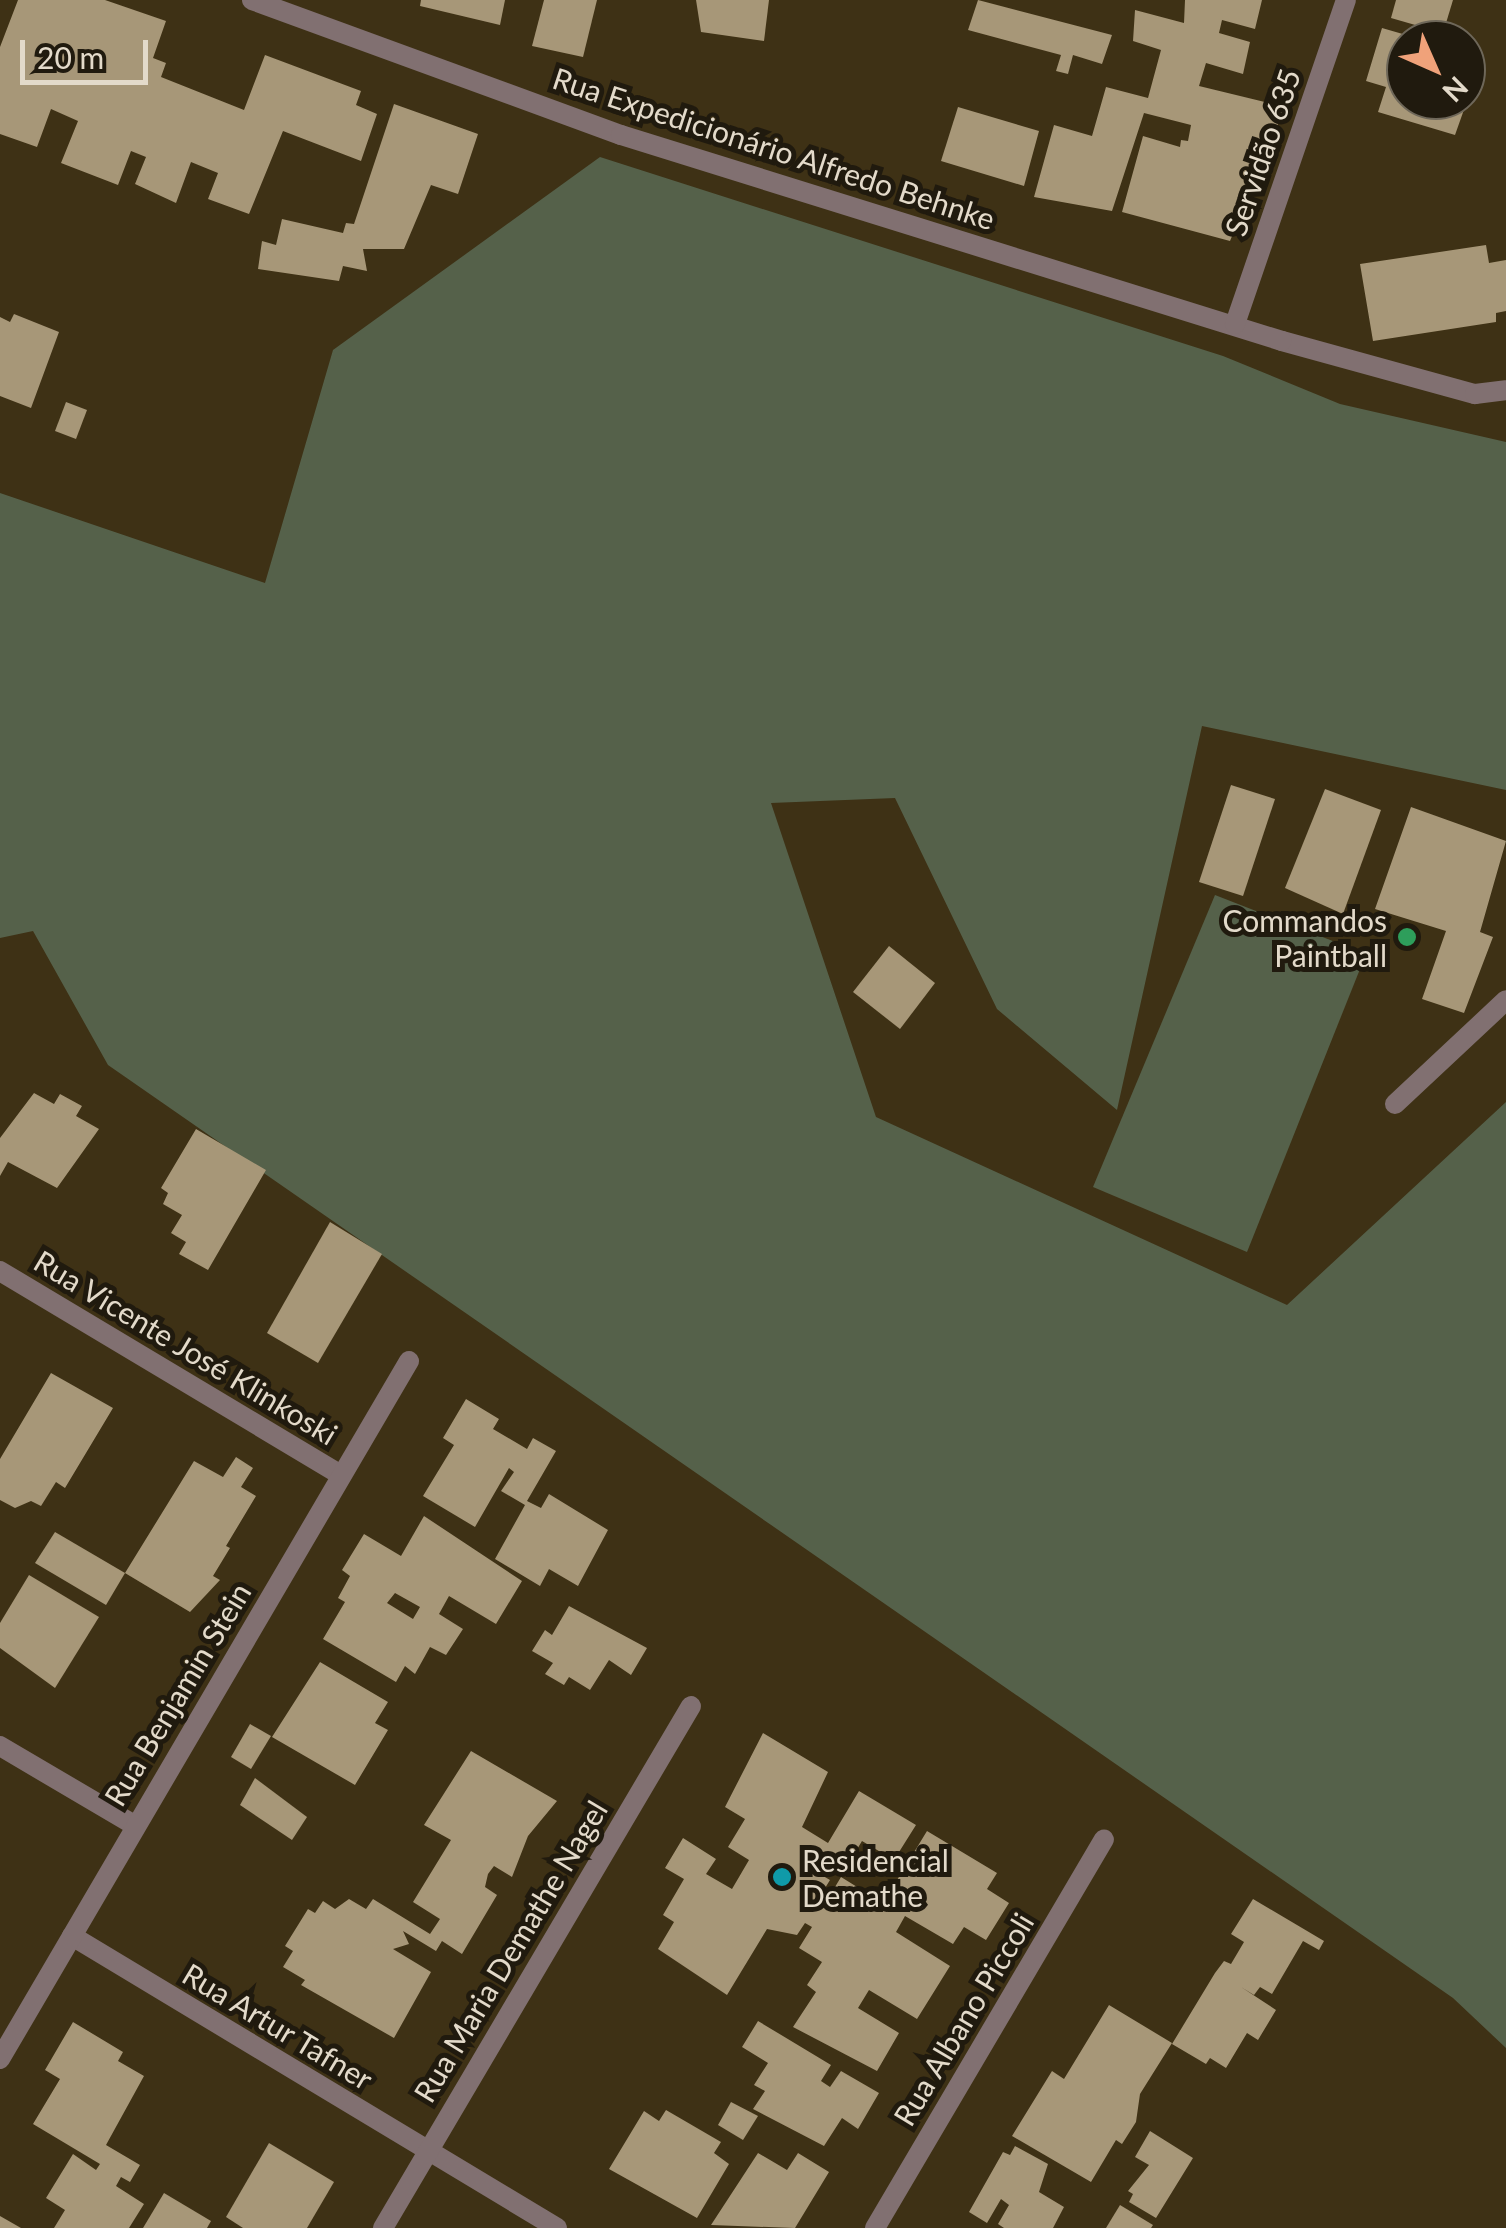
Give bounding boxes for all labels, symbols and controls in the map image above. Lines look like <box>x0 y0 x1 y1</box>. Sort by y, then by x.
scale bar <box>25 20 152 82</box>
north arrow <box>1386 20 1486 120</box>
text: 20 m <box>37 39 104 75</box>
street label: Rua Expedicionário Alfredo Behnke <box>548 59 1000 237</box>
street label: Servidão 635 <box>1217 64 1307 240</box>
text: N <box>1436 70 1475 109</box>
place label: Commandos Paintball <box>1222 902 1387 972</box>
marker: Commandos Paintball <box>1396 926 1418 948</box>
street label: Rua Vicente José Klinkoski <box>27 1242 345 1452</box>
street label: Rua Benjamin Stein <box>96 1576 258 1812</box>
street label: Rua Maria Demathe Nagel <box>406 1794 614 2108</box>
place label: Residencial Demathe <box>802 1842 949 1912</box>
marker: Residencial Demathe <box>771 1866 793 1888</box>
street label: Rua Albano Piccoli <box>885 1906 1041 2132</box>
street label: Rua Artur Tafner <box>175 1954 381 2098</box>

